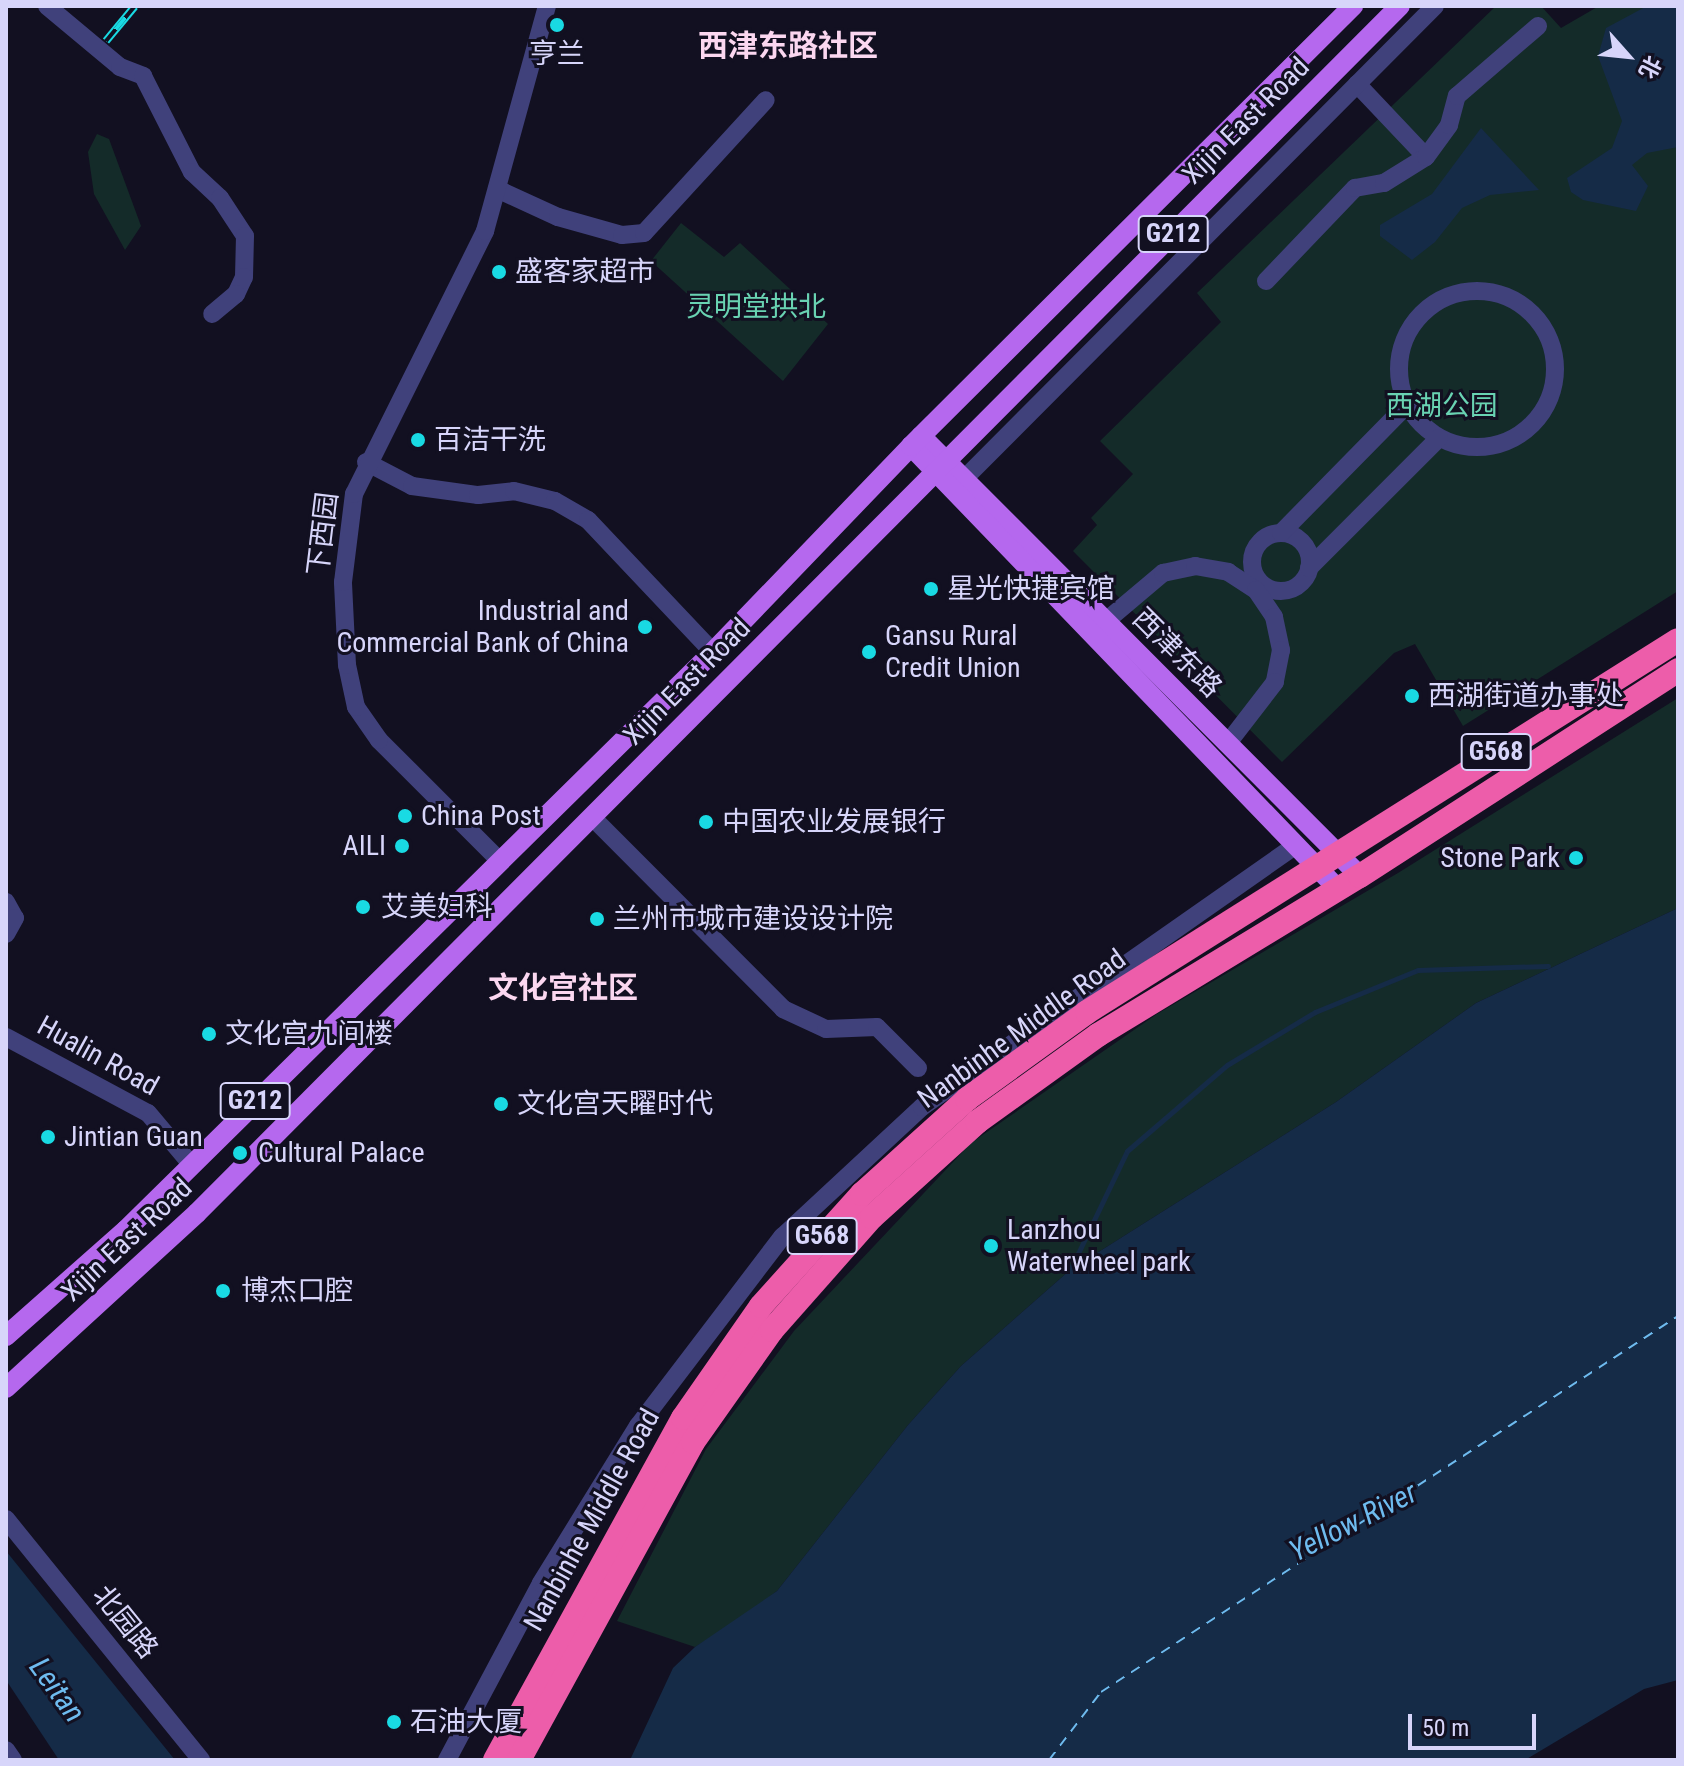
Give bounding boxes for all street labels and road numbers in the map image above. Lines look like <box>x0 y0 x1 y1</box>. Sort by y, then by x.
street label: Xijin East Road <box>1176 51 1316 191</box>
road number: G212 <box>1137 212 1209 256</box>
street label: 下西园 <box>301 490 345 578</box>
street label: 西津东路 <box>1126 602 1228 704</box>
street label: Xijin East Road <box>617 612 757 752</box>
road number: G568 <box>1460 730 1532 774</box>
street label: Nanbinhe Middle Road <box>912 942 1132 1116</box>
street label: Hualin Road <box>32 1009 164 1103</box>
road number: G212 <box>219 1079 291 1123</box>
street label: Xijin East Road <box>55 1171 199 1309</box>
road number: G568 <box>786 1214 858 1258</box>
street label: Nanbinhe Middle Road <box>517 1403 667 1637</box>
street label: 北园路 <box>86 1579 164 1665</box>

